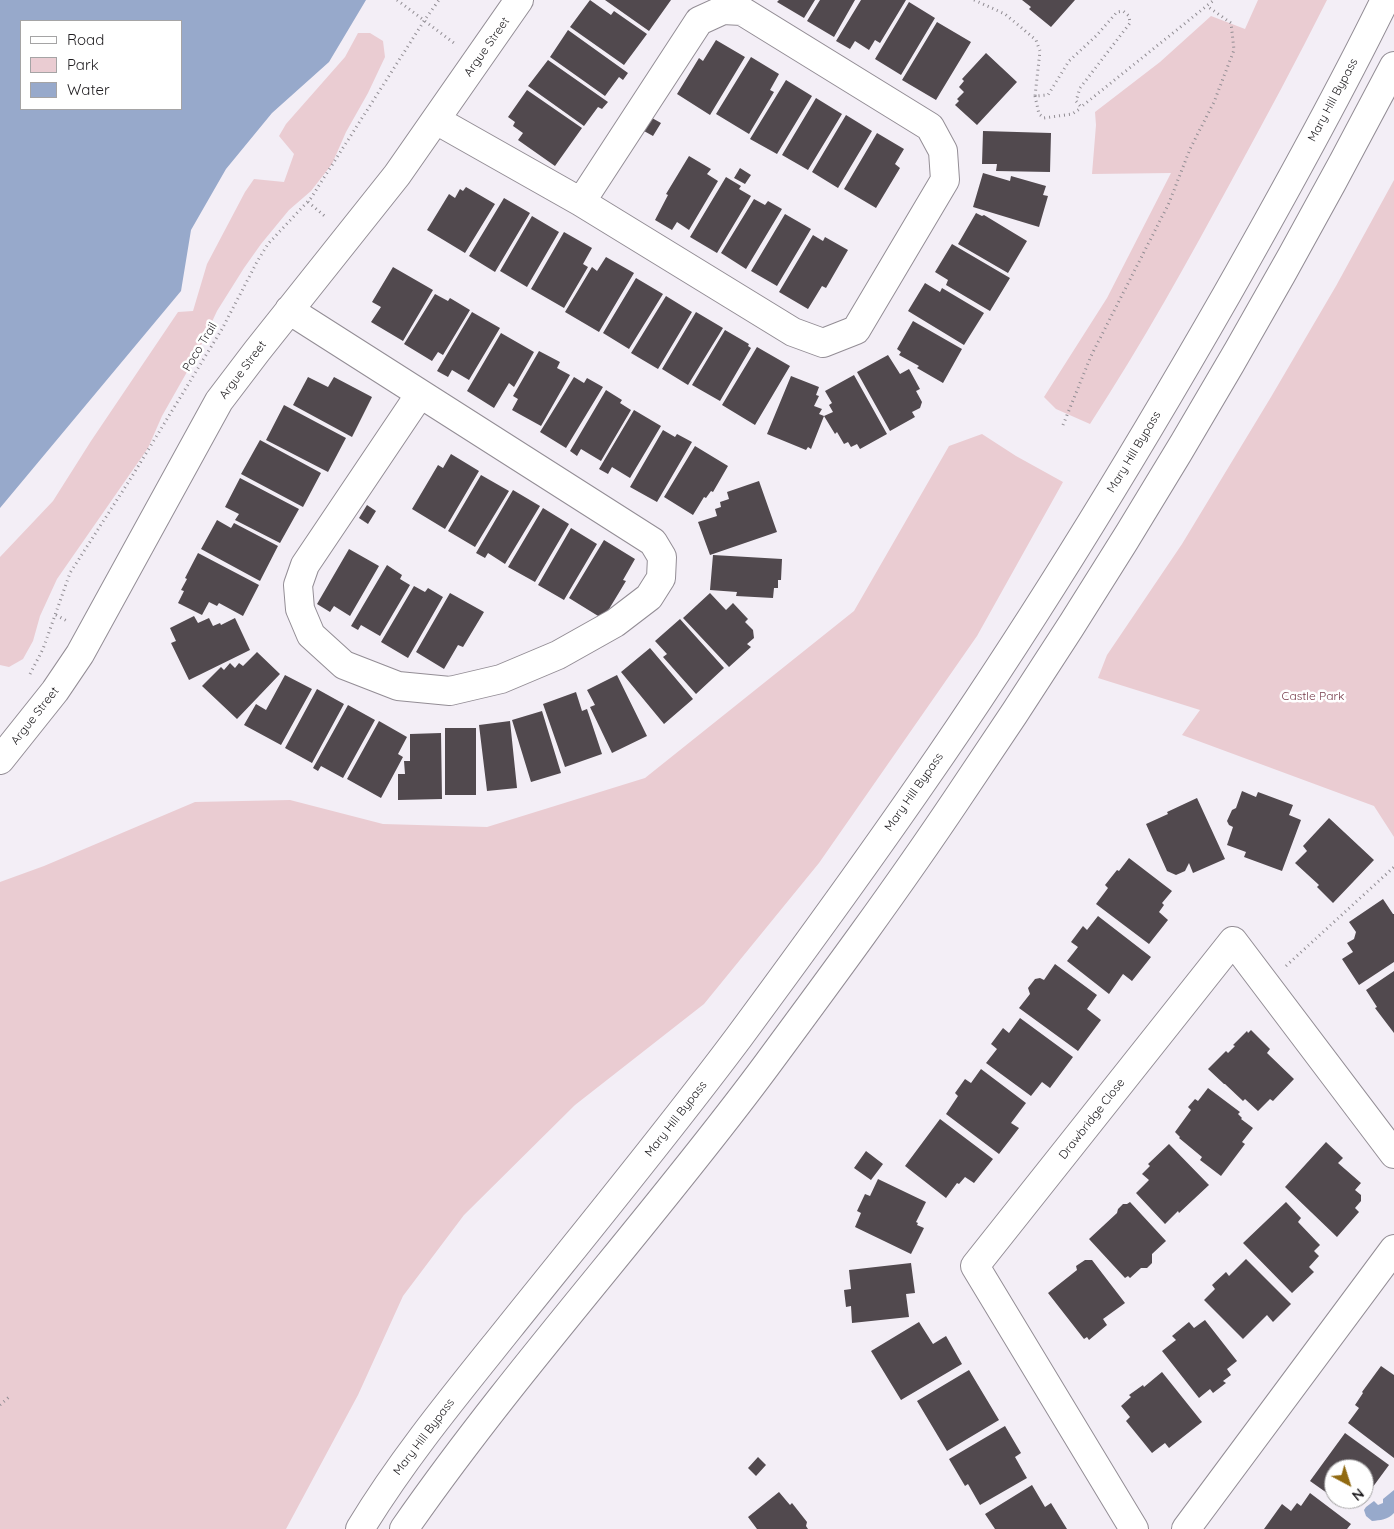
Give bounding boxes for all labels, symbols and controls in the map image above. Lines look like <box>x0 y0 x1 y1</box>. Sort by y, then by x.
street label: Argue Street <box>461 14 513 80</box>
legend <box>20 20 182 110</box>
text: Road <box>67 30 104 49</box>
text: Park <box>67 55 99 74</box>
street label: Mary Hill Bypass <box>1305 56 1361 144</box>
text: Water <box>67 80 110 99</box>
street label: Poco Trail <box>180 320 220 374</box>
street label: Argue Street <box>216 338 270 402</box>
street label: Mary Hill Bypass <box>1104 409 1164 495</box>
street label: Argue Street <box>8 684 62 748</box>
park label: Castle Park <box>1282 689 1344 703</box>
street label: Mary Hill Bypass <box>882 750 946 834</box>
street label: Drawbridge Close <box>1056 1076 1128 1162</box>
street label: Mary Hill Bypass <box>642 1078 710 1160</box>
street label: Mary Hill Bypass <box>390 1396 458 1478</box>
north arrow <box>1324 1459 1374 1509</box>
text: N <box>1348 1485 1368 1505</box>

